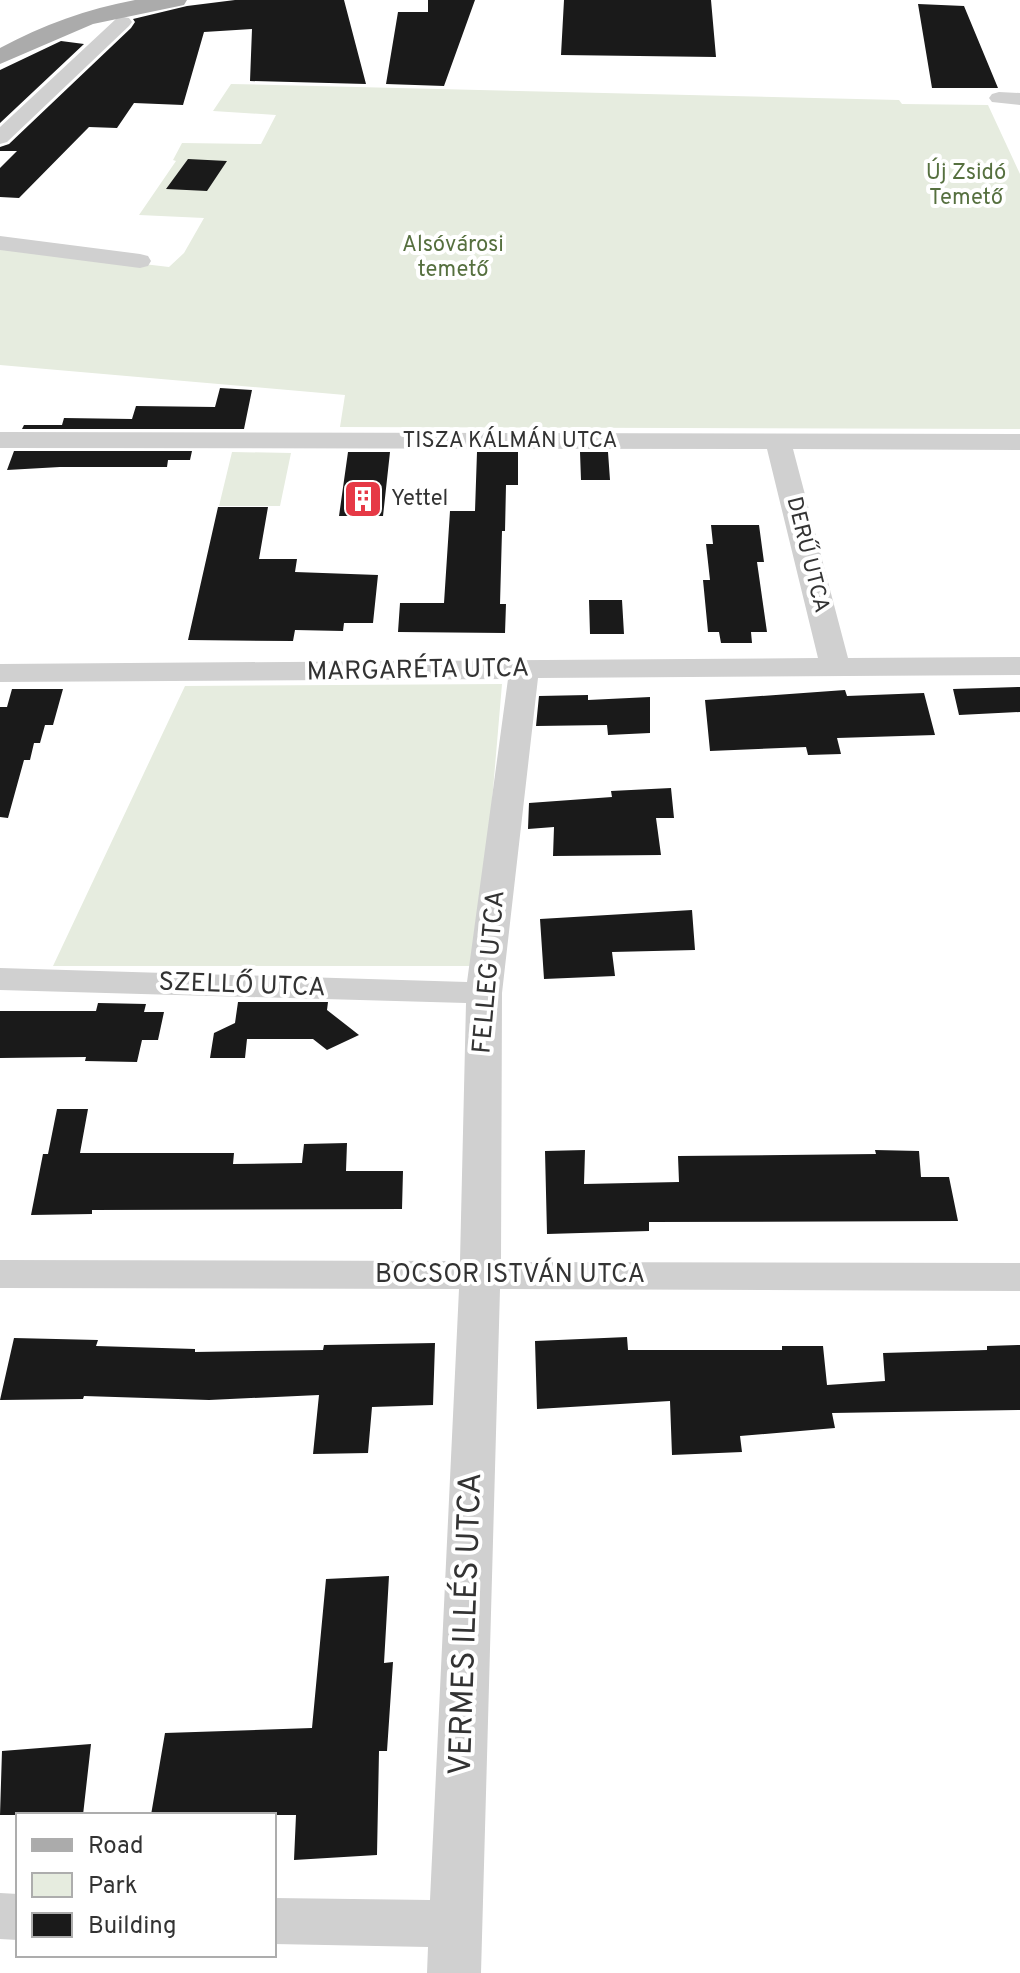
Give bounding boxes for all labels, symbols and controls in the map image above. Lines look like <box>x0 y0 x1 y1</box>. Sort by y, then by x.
park label: Új Zsidó Temető <box>926 157 1006 212</box>
park label: Alsóvárosi temető <box>402 232 504 284</box>
street label: TISZA KÁLMÁN UTCA <box>403 426 618 455</box>
building icon: Yettel <box>342 478 384 520</box>
place label: Yettel <box>391 486 448 513</box>
street label: DERŰ UTCA <box>780 494 837 616</box>
street label: MARGARÉTA UTCA <box>306 651 530 689</box>
street label: FELLEG UTCA <box>466 889 514 1055</box>
street label: SZELLŐ UTCA <box>158 965 326 1005</box>
street label: BOCSOR ISTVÁN UTCA <box>375 1257 645 1292</box>
street label: VERMES ILLÉS UTCA <box>440 1472 492 1776</box>
legend <box>16 1813 276 1957</box>
text: Road <box>88 1832 144 1862</box>
text: Park <box>88 1872 138 1902</box>
text: Building <box>88 1912 177 1942</box>

